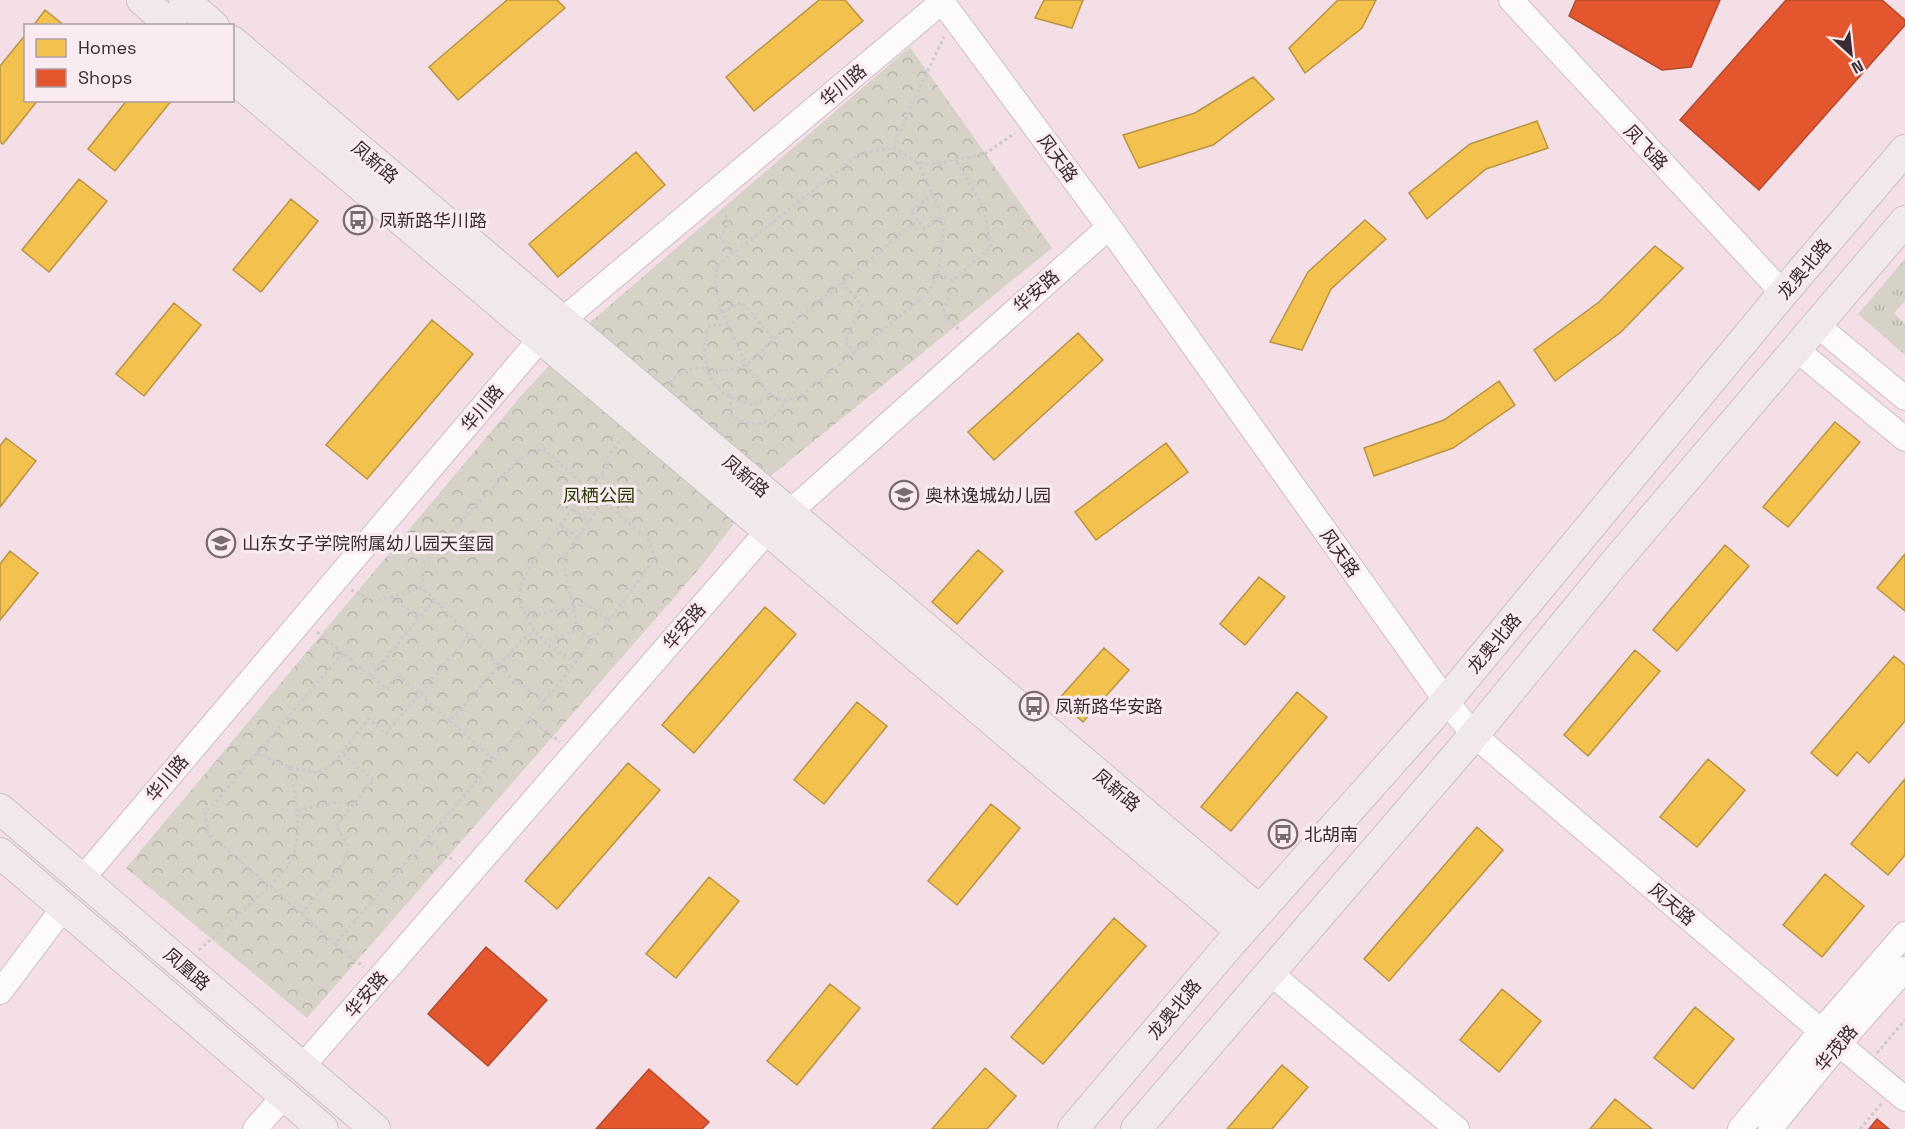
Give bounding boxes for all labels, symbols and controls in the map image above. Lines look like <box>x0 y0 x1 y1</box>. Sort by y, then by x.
legend <box>24 24 234 102</box>
north arrow <box>1821 24 1881 84</box>
text: Homes <box>78 36 137 59</box>
text: N <box>1848 55 1867 79</box>
street label: 华川路 <box>815 59 871 111</box>
text: Shops <box>78 66 132 89</box>
street label: 凤飞路 <box>1619 119 1673 175</box>
street label: 风天路 <box>1033 129 1083 187</box>
street label: 凤新路 <box>347 136 403 188</box>
bus stop icon: 凤新路华川路 <box>342 204 374 236</box>
place label: 凤新路华川路 <box>379 209 487 232</box>
street label: 龙奥北路 <box>1772 234 1836 304</box>
street label: 华安路 <box>1008 265 1064 317</box>
street label: 华川路 <box>456 380 508 436</box>
street label: 凤新路 <box>718 450 774 502</box>
school or university icon: 奥林逸城幼儿园 <box>888 479 920 511</box>
park label: 凤栖公园 <box>563 484 635 507</box>
place label: 奥林逸城幼儿园 <box>925 484 1051 507</box>
street label: 风天路 <box>1315 524 1365 582</box>
school or university icon: 山东女子学院附属幼儿园天玺园 <box>205 527 237 559</box>
place label: 山东女子学院附属幼儿园天玺园 <box>242 532 494 555</box>
street label: 华安路 <box>658 598 710 654</box>
street label: 龙奥北路 <box>1462 608 1526 678</box>
bus stop icon: 凤新路华安路 <box>1018 690 1050 722</box>
place label: 凤新路华安路 <box>1055 695 1163 718</box>
street label: 华川路 <box>141 750 193 806</box>
street label: 凤新路 <box>1089 764 1145 816</box>
bus stop icon: 北胡南 <box>1267 818 1299 850</box>
place label: 北胡南 <box>1304 823 1358 846</box>
street label: 风天路 <box>1644 878 1700 930</box>
street label: 凤凰路 <box>159 943 215 995</box>
street label: 华安路 <box>340 966 392 1022</box>
street label: 龙奥北路 <box>1142 974 1206 1044</box>
street label: 华茂路 <box>1810 1020 1862 1076</box>

